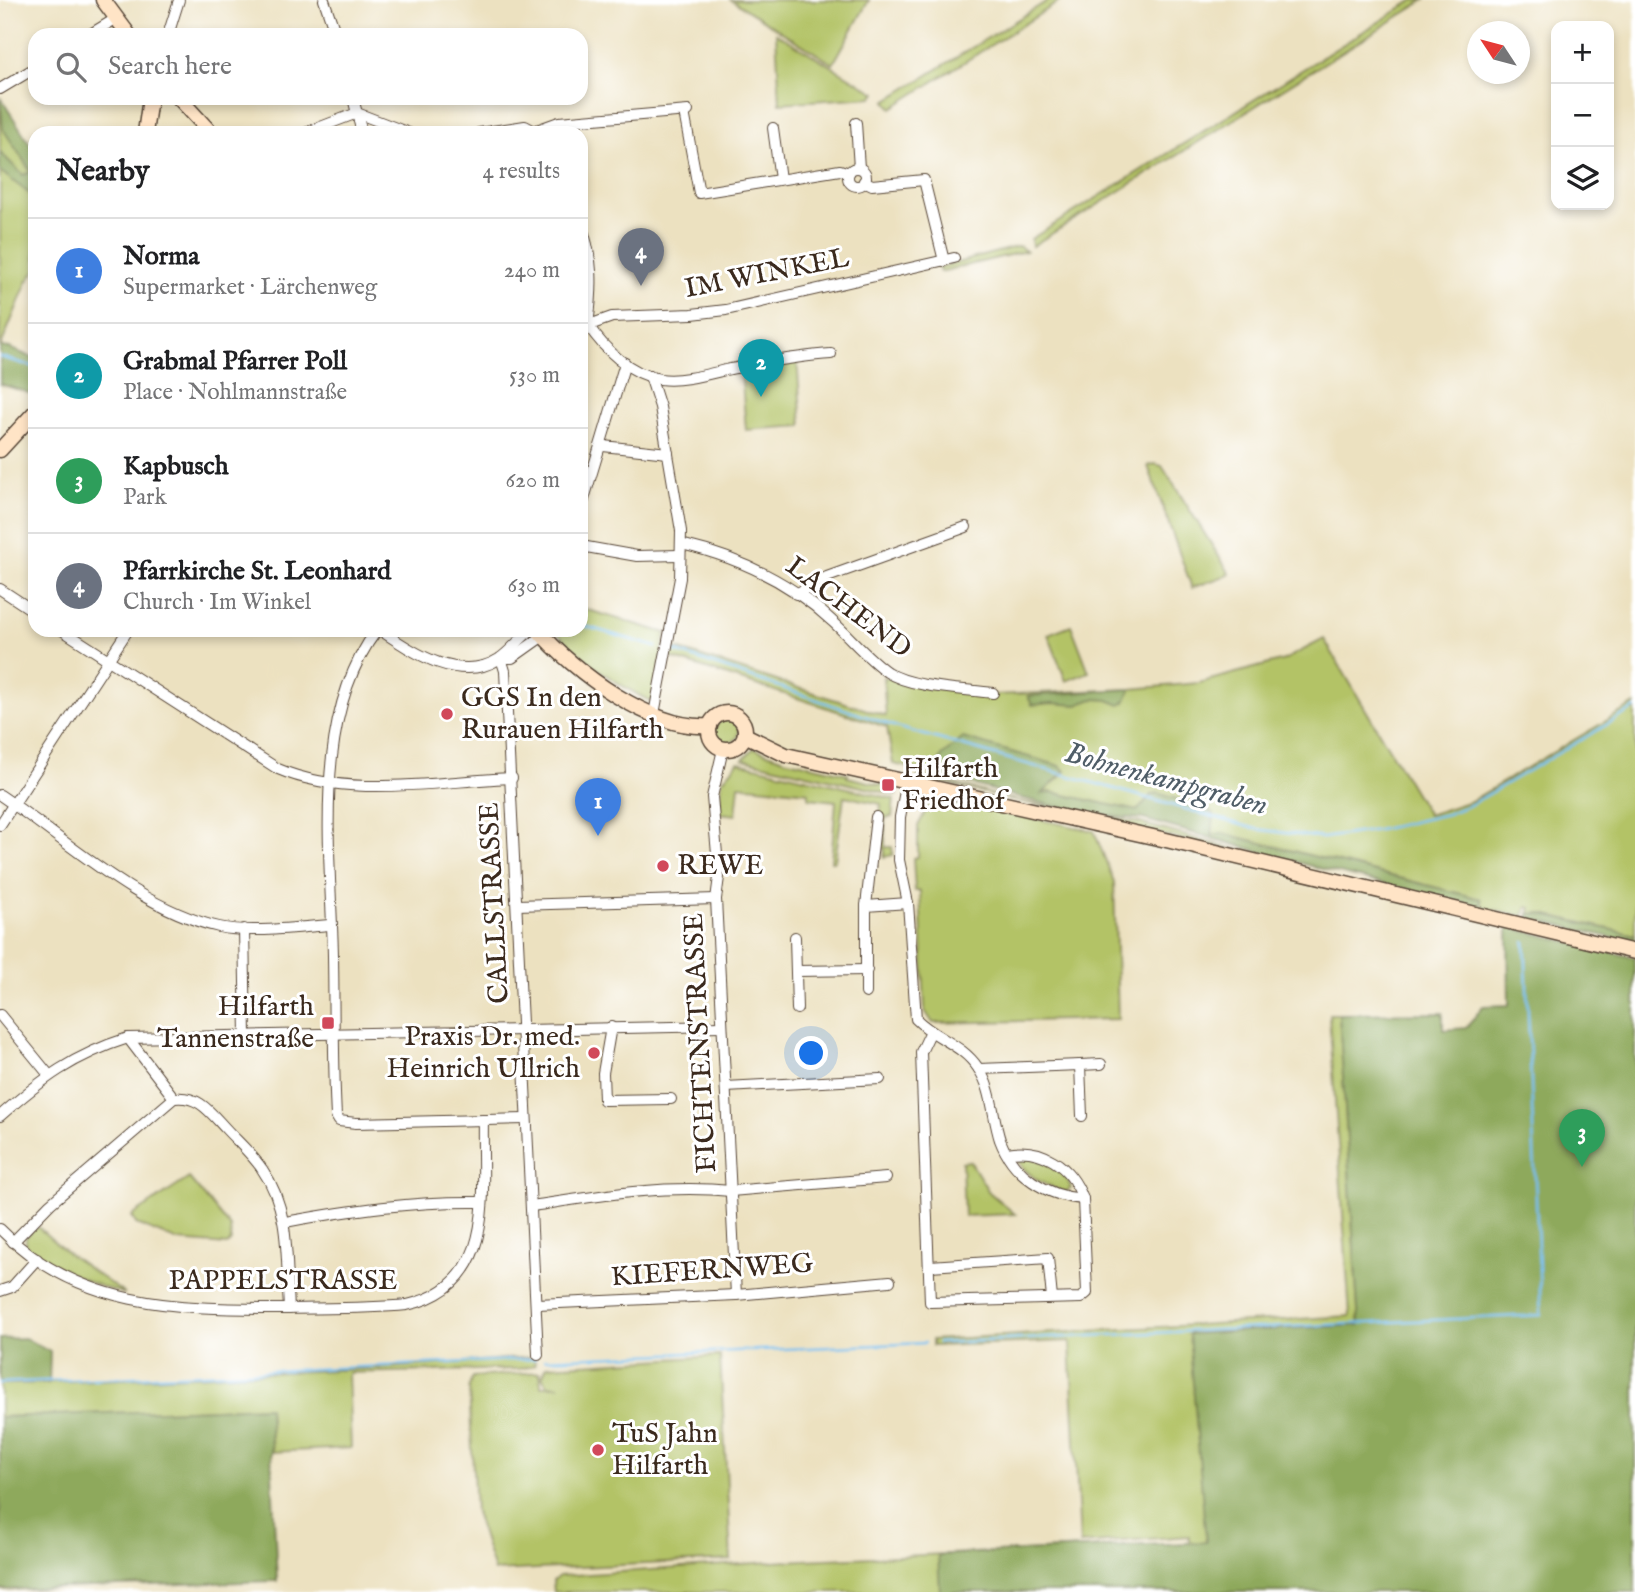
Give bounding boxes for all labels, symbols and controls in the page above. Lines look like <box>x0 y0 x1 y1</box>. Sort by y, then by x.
north arrow <box>1467 21 1530 84</box>
map controls <box>1551 21 1614 210</box>
button: + <box>1551 21 1614 84</box>
search box <box>28 28 588 105</box>
icon: search <box>52 48 90 86</box>
text: Search here <box>108 50 232 83</box>
button: − <box>1551 84 1614 147</box>
button: layers <box>1551 147 1614 210</box>
text: Nearby <box>56 153 149 191</box>
text: 4 results <box>482 157 560 186</box>
pin: 4 <box>618 228 664 286</box>
text: Norma <box>123 240 200 273</box>
street label: IM WINKEL <box>682 241 852 307</box>
text: 1 <box>75 256 83 285</box>
text: 240 m <box>504 256 560 285</box>
text: Supermarket · Lärchenweg <box>123 273 377 302</box>
pin: 2 <box>738 339 784 397</box>
text: Grabmal Pfarrer Poll <box>123 345 347 378</box>
text: 2 <box>74 361 84 390</box>
text: 530 m <box>509 361 560 390</box>
text: Place · Nohlmannstraße <box>123 378 347 407</box>
text: Kapbusch <box>123 450 229 483</box>
text: 3 <box>75 466 83 495</box>
text: 620 m <box>505 466 560 495</box>
text: Park <box>123 483 167 512</box>
street label: LACHEND <box>778 549 918 667</box>
text: Pfarrkirche St. Leonhard <box>123 555 391 588</box>
text: 4 <box>73 571 85 600</box>
text: 630 m <box>508 571 560 600</box>
text: Church · Im Winkel <box>123 588 311 617</box>
place label: GGS In den Rurauen Hilfarth <box>461 681 664 748</box>
marker: GGS In den Rurauen Hilfarth <box>439 706 455 722</box>
water label: Bohnenkampgraben <box>1060 735 1272 825</box>
place label: Hilfarth Friedhof <box>902 752 1010 819</box>
marker: Hilfarth Friedhof <box>880 777 896 793</box>
pin: 1 <box>575 778 621 836</box>
street label: CALLSTRASSE <box>472 801 518 1005</box>
place label: REWE <box>677 849 763 884</box>
marker: REWE <box>655 858 671 874</box>
street label: FICHTENSTRASSE <box>677 912 725 1174</box>
place label: Hilfarth Tannenstraße <box>157 990 314 1057</box>
marker: Hilfarth Tannenstraße <box>320 1015 336 1031</box>
place label: Praxis Dr. med. Heinrich Ullrich <box>387 1020 580 1087</box>
your location <box>794 1036 828 1070</box>
marker: Praxis Dr. med. Heinrich Ullrich <box>586 1045 602 1061</box>
pin: 3 <box>1559 1109 1605 1167</box>
street label: KIEFERNWEG <box>610 1246 815 1296</box>
street label: PAPPELSTRASSE <box>169 1264 398 1299</box>
place label: TuS Jahn Hilfarth <box>612 1417 718 1484</box>
marker: TuS Jahn Hilfarth <box>590 1442 606 1458</box>

